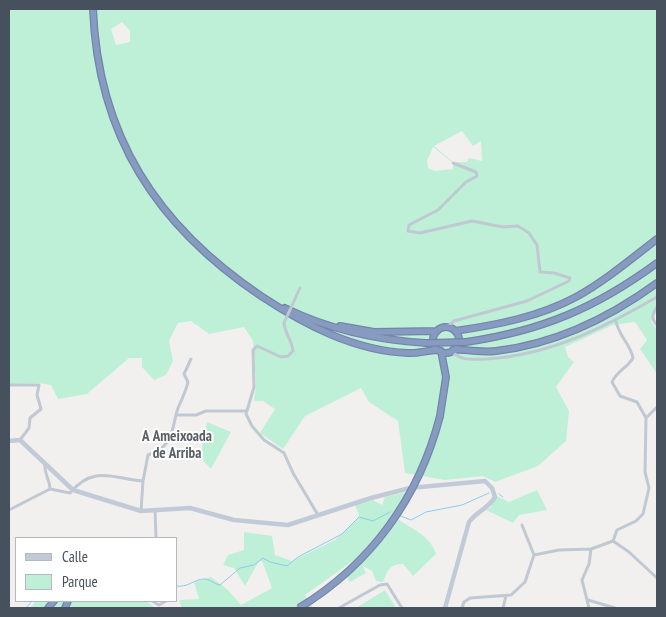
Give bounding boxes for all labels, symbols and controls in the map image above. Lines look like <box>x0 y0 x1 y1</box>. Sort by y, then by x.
district label: A Ameixoada de Arriba <box>142 428 212 463</box>
legend <box>15 537 178 602</box>
text: Calle <box>62 547 88 566</box>
text: Parque <box>62 572 98 591</box>

